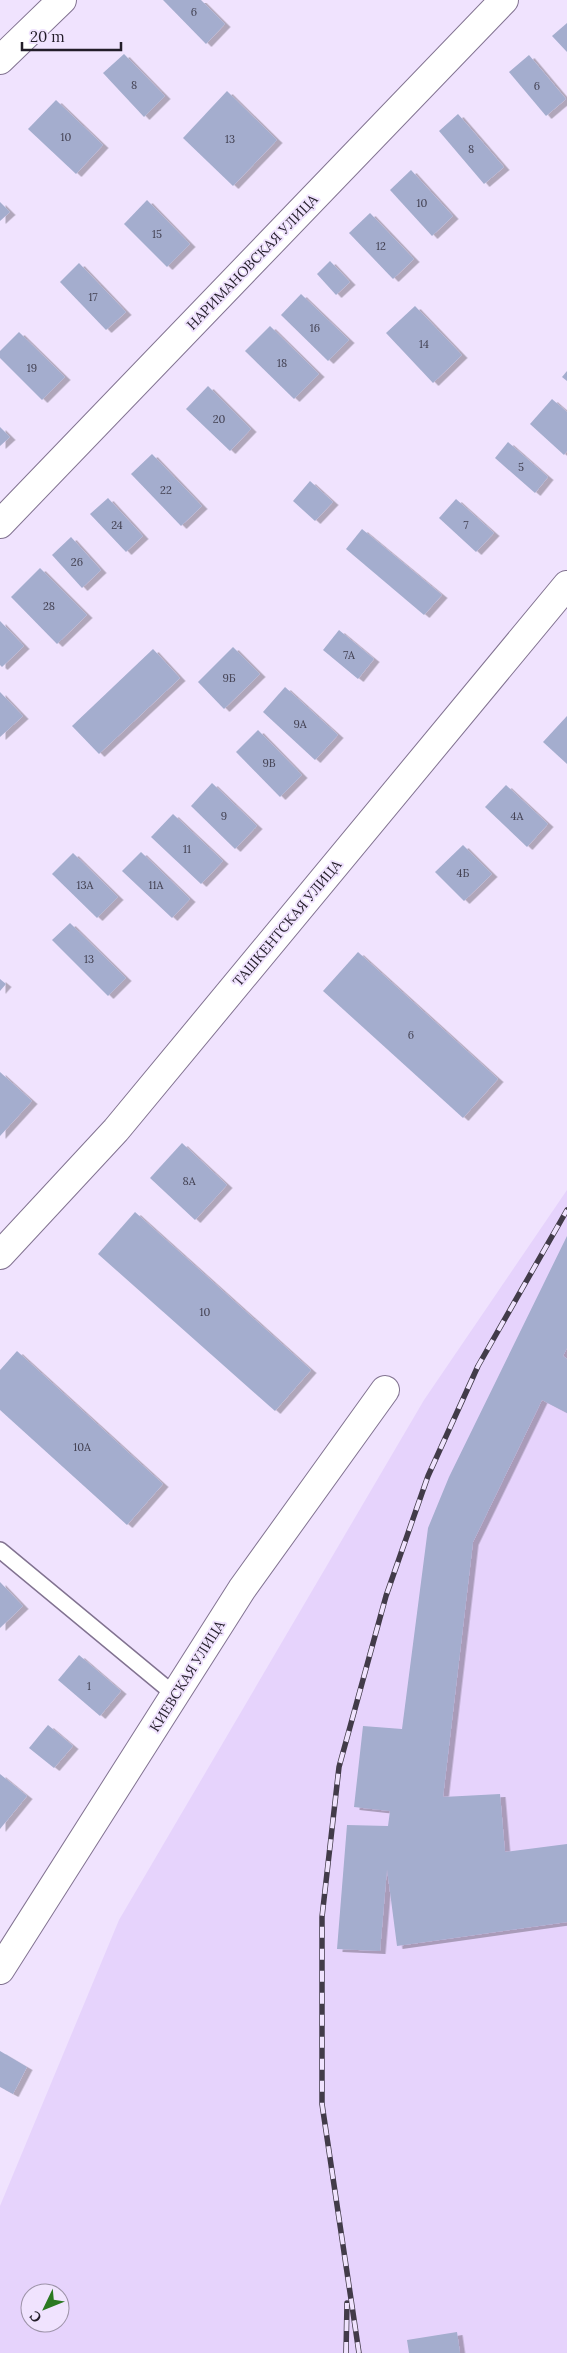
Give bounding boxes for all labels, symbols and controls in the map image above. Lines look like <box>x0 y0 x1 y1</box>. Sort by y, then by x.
house number: 6 <box>191 5 197 19</box>
scale bar <box>22 20 121 52</box>
text: 20 m <box>30 27 65 46</box>
house number: 8 <box>131 78 137 92</box>
house number: 6 <box>534 79 540 93</box>
house number: 10 <box>61 130 72 144</box>
house number: 13 <box>225 132 235 146</box>
house number: 8 <box>468 142 474 156</box>
street label: НАРИМАНОВСКАЯ УЛИЦА <box>183 190 322 333</box>
house number: 10 <box>417 196 428 210</box>
house number: 15 <box>152 227 162 241</box>
house number: 12 <box>376 239 386 253</box>
house number: 17 <box>88 290 98 304</box>
house number: 16 <box>310 321 320 335</box>
house number: 14 <box>419 337 429 351</box>
house number: 18 <box>277 356 287 370</box>
house number: 19 <box>27 361 37 375</box>
house number: 20 <box>213 412 226 426</box>
house number: 5 <box>518 460 524 474</box>
house number: 22 <box>160 483 172 497</box>
house number: 24 <box>111 518 123 532</box>
house number: 7 <box>463 518 469 532</box>
house number: 26 <box>71 555 83 569</box>
house number: 28 <box>43 599 55 613</box>
house number: 7А <box>343 648 356 662</box>
house number: 9Б <box>222 671 236 685</box>
house number: 9А <box>293 717 308 731</box>
house number: 9В <box>262 756 276 770</box>
house number: 9 <box>221 809 227 823</box>
house number: 4А <box>511 809 525 823</box>
house number: 11 <box>183 842 191 856</box>
street label: ТАШКЕНТСКАЯ УЛИЦА <box>229 856 345 990</box>
house number: 4Б <box>457 866 470 880</box>
house number: 13А <box>76 878 95 892</box>
house number: 11А <box>148 878 165 892</box>
house number: 13 <box>84 952 94 966</box>
house number: 6 <box>408 1028 414 1042</box>
house number: 8А <box>182 1174 197 1188</box>
house number: 10 <box>200 1305 211 1319</box>
house number: 10А <box>73 1440 92 1454</box>
street label: КИЕВСКАЯ УЛИЦА <box>145 1617 229 1735</box>
house number: 1 <box>87 1679 91 1693</box>
north arrow <box>20 2283 70 2333</box>
text: С <box>25 2307 45 2327</box>

